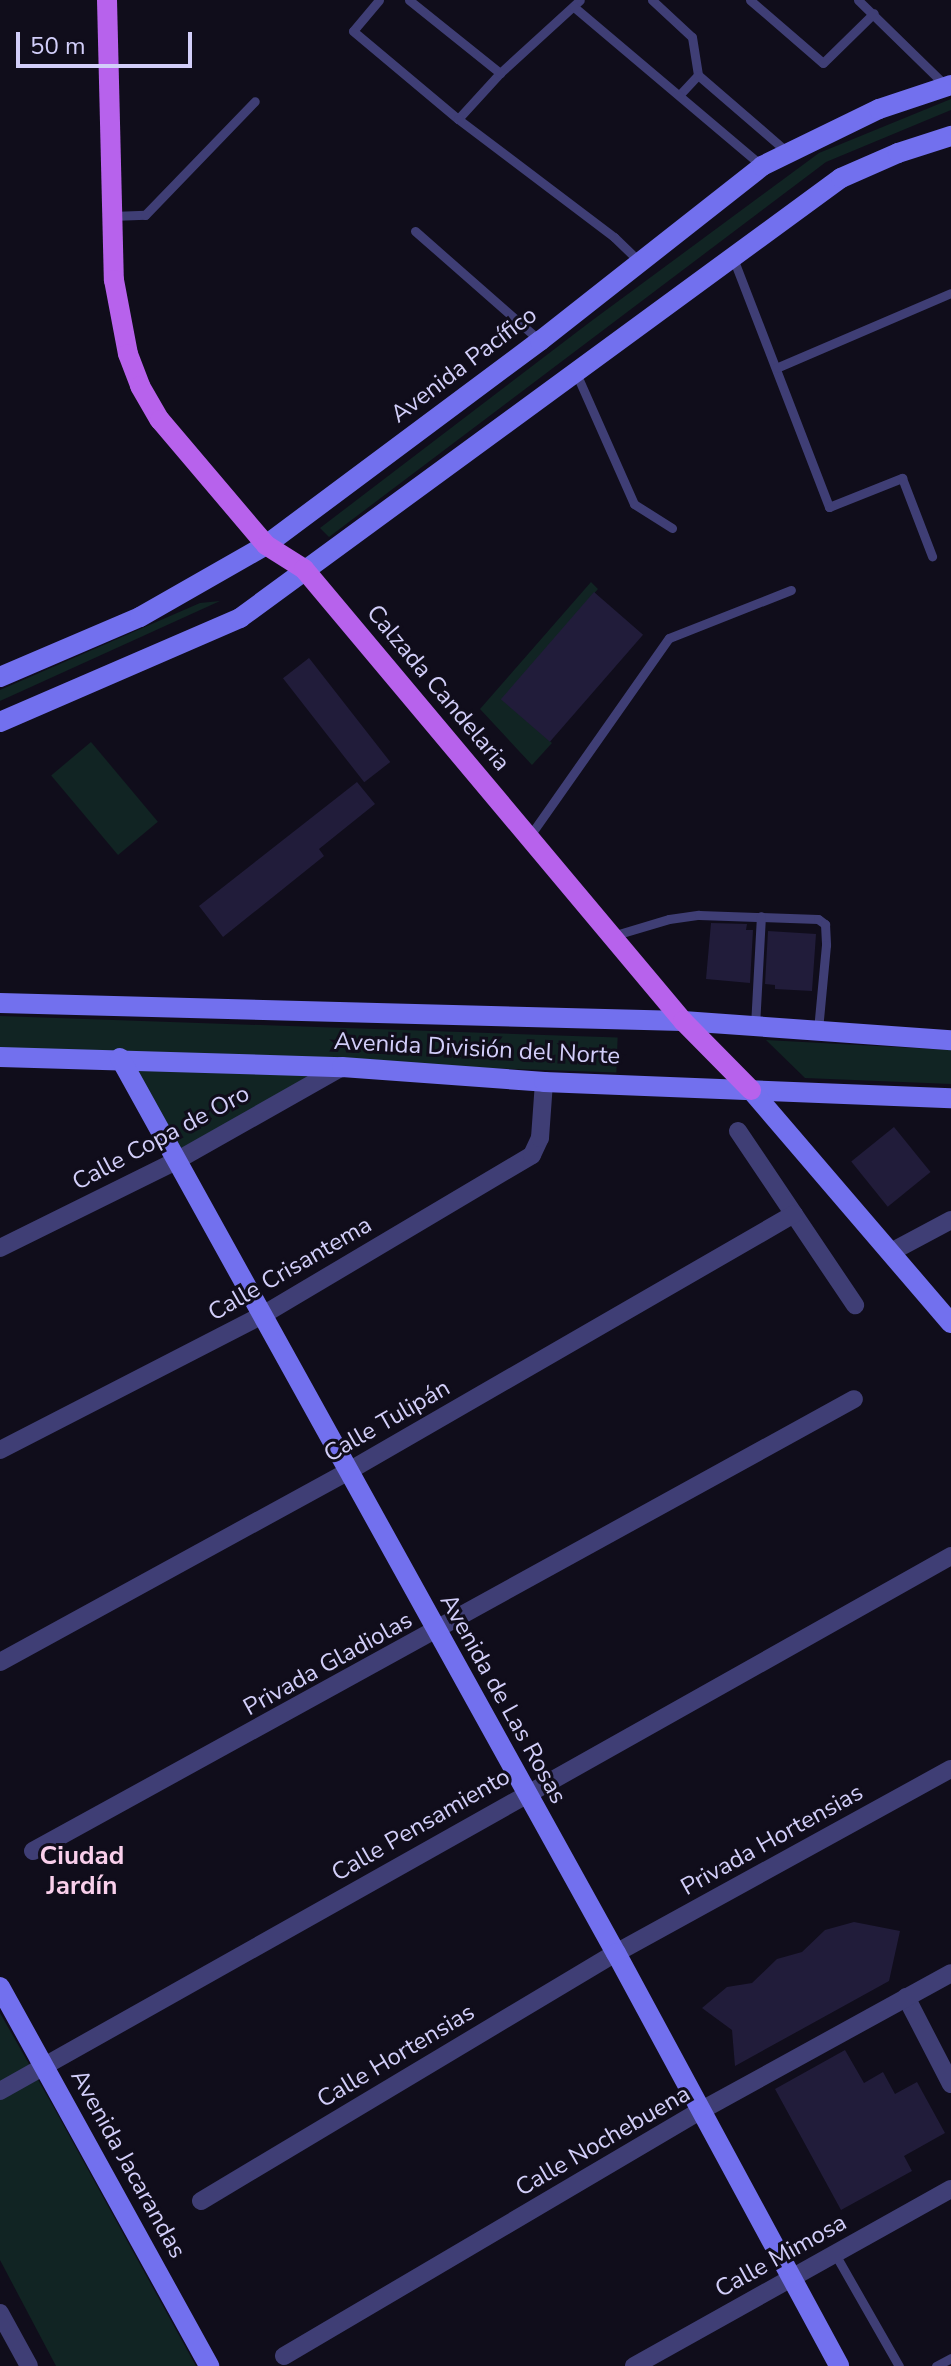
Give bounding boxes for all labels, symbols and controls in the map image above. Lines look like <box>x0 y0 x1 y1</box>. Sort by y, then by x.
scale bar <box>20 16 196 66</box>
text: 50 m <box>30 30 86 62</box>
street label: Avenida Pacífico <box>385 301 543 429</box>
street label: Calzada Candelaria <box>360 599 516 777</box>
street label: Avenida División del Norte <box>333 1027 621 1071</box>
street label: Calle Copa de Oro <box>68 1079 254 1197</box>
street label: Calle Crisantema <box>203 1211 377 1327</box>
street label: Calle Tulipán <box>319 1373 455 1469</box>
street label: Avenida de Las Rosas <box>433 1589 573 1809</box>
street label: Privada Gladiolas <box>239 1606 417 1722</box>
street label: Calle Pensamiento <box>327 1762 515 1888</box>
street label: Privada Hortensias <box>676 1778 868 1902</box>
district label: Ciudad Jardín <box>40 1840 124 1902</box>
street label: Calle Hortensias <box>312 1998 480 2114</box>
street label: Avenida Jacarandas <box>64 2065 192 2263</box>
street label: Calle Nochebuena <box>511 2079 695 2203</box>
street label: Calle Mimosa <box>710 2208 852 2304</box>

